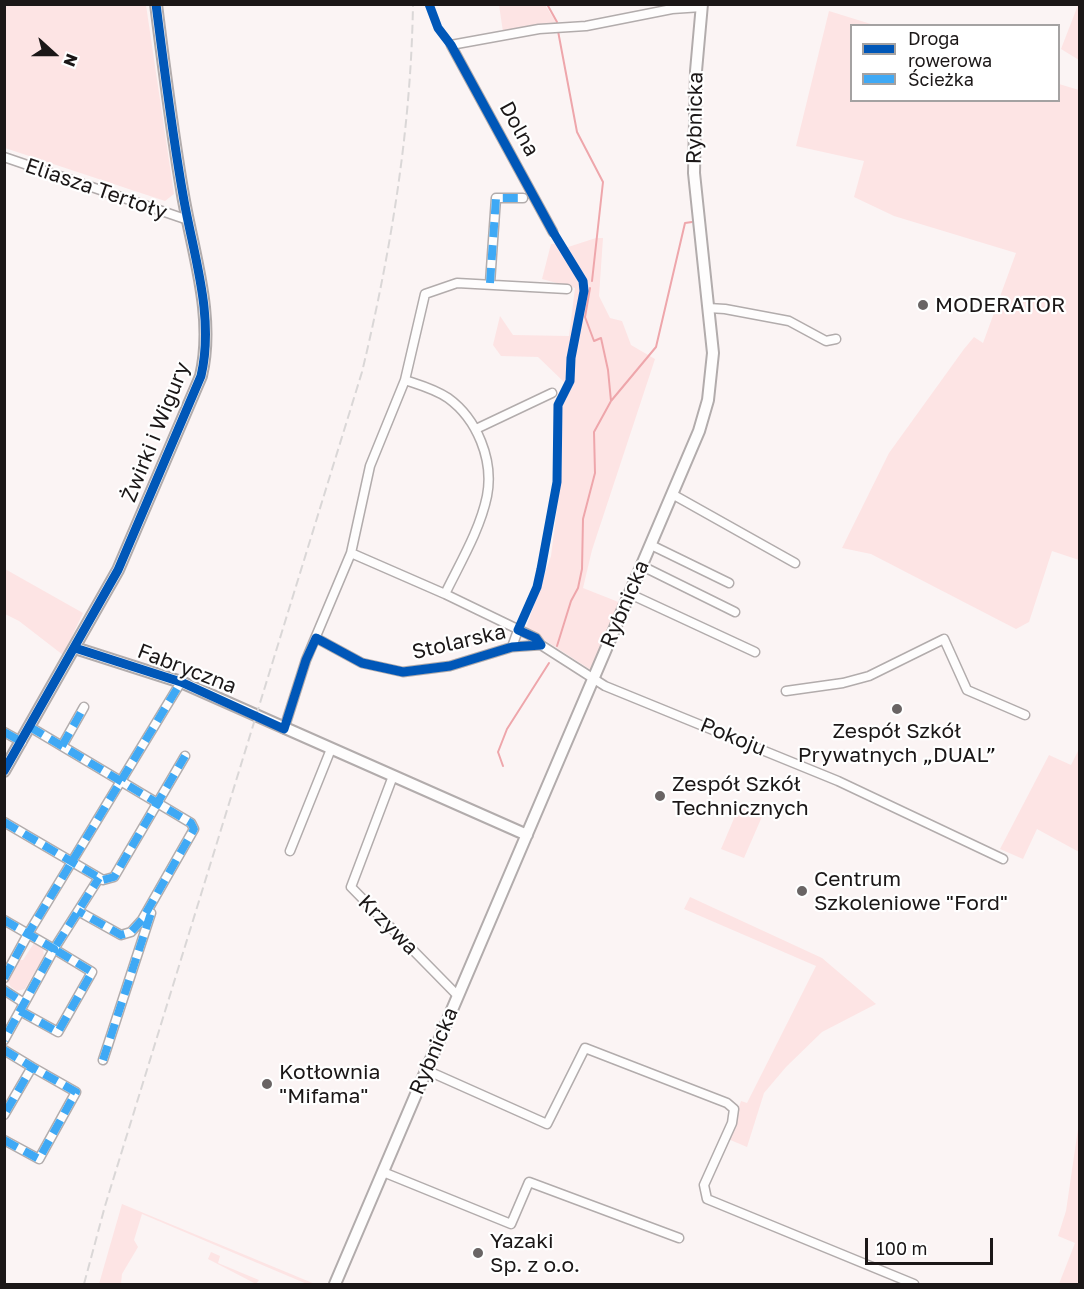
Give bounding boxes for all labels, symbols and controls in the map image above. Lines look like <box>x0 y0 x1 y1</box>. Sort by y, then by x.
north arrow <box>24 24 84 84</box>
legend <box>850 24 1060 102</box>
text: Droga rowerowa <box>908 27 992 71</box>
text: N <box>59 51 82 70</box>
text: Ścieżka <box>908 68 974 90</box>
street label: Rybnicka <box>682 72 708 164</box>
street label: Dolna <box>494 97 544 161</box>
street label: Eliasza Tertoły <box>22 153 170 225</box>
place label: MODERATOR <box>935 292 1065 318</box>
marker: MODERATOR <box>916 298 930 312</box>
street label: Żwirki i Wigury <box>116 358 196 506</box>
street label: Rybnicka <box>595 557 655 651</box>
street label: Stolarska <box>410 619 508 665</box>
street label: Fabryczna <box>134 639 240 699</box>
marker: Zespół Szkół Prywatnych „DUAL” <box>890 702 904 716</box>
street label: Pokoju <box>697 712 769 762</box>
place label: Zespół Szkół Prywatnych „DUAL” <box>798 718 996 768</box>
place label: Zespół Szkół Technicznych <box>672 771 809 821</box>
marker: Zespół Szkół Technicznych <box>653 789 667 803</box>
place label: Centrum Szkoleniowe "Ford" <box>814 866 1008 916</box>
marker: Centrum Szkoleniowe "Ford" <box>795 884 809 898</box>
street label: Krzywa <box>353 890 423 960</box>
street label: Rybnicka <box>404 1004 464 1098</box>
place label: Kotłownia "Mifama" <box>279 1059 380 1109</box>
marker: Kotłownia "Mifama" <box>260 1077 274 1091</box>
scale bar <box>868 1226 996 1264</box>
place label: Yazaki Sp. z o.o. <box>490 1228 580 1278</box>
text: 100 m <box>876 1237 927 1259</box>
marker: Yazaki Sp. z o.o. <box>471 1246 485 1260</box>

